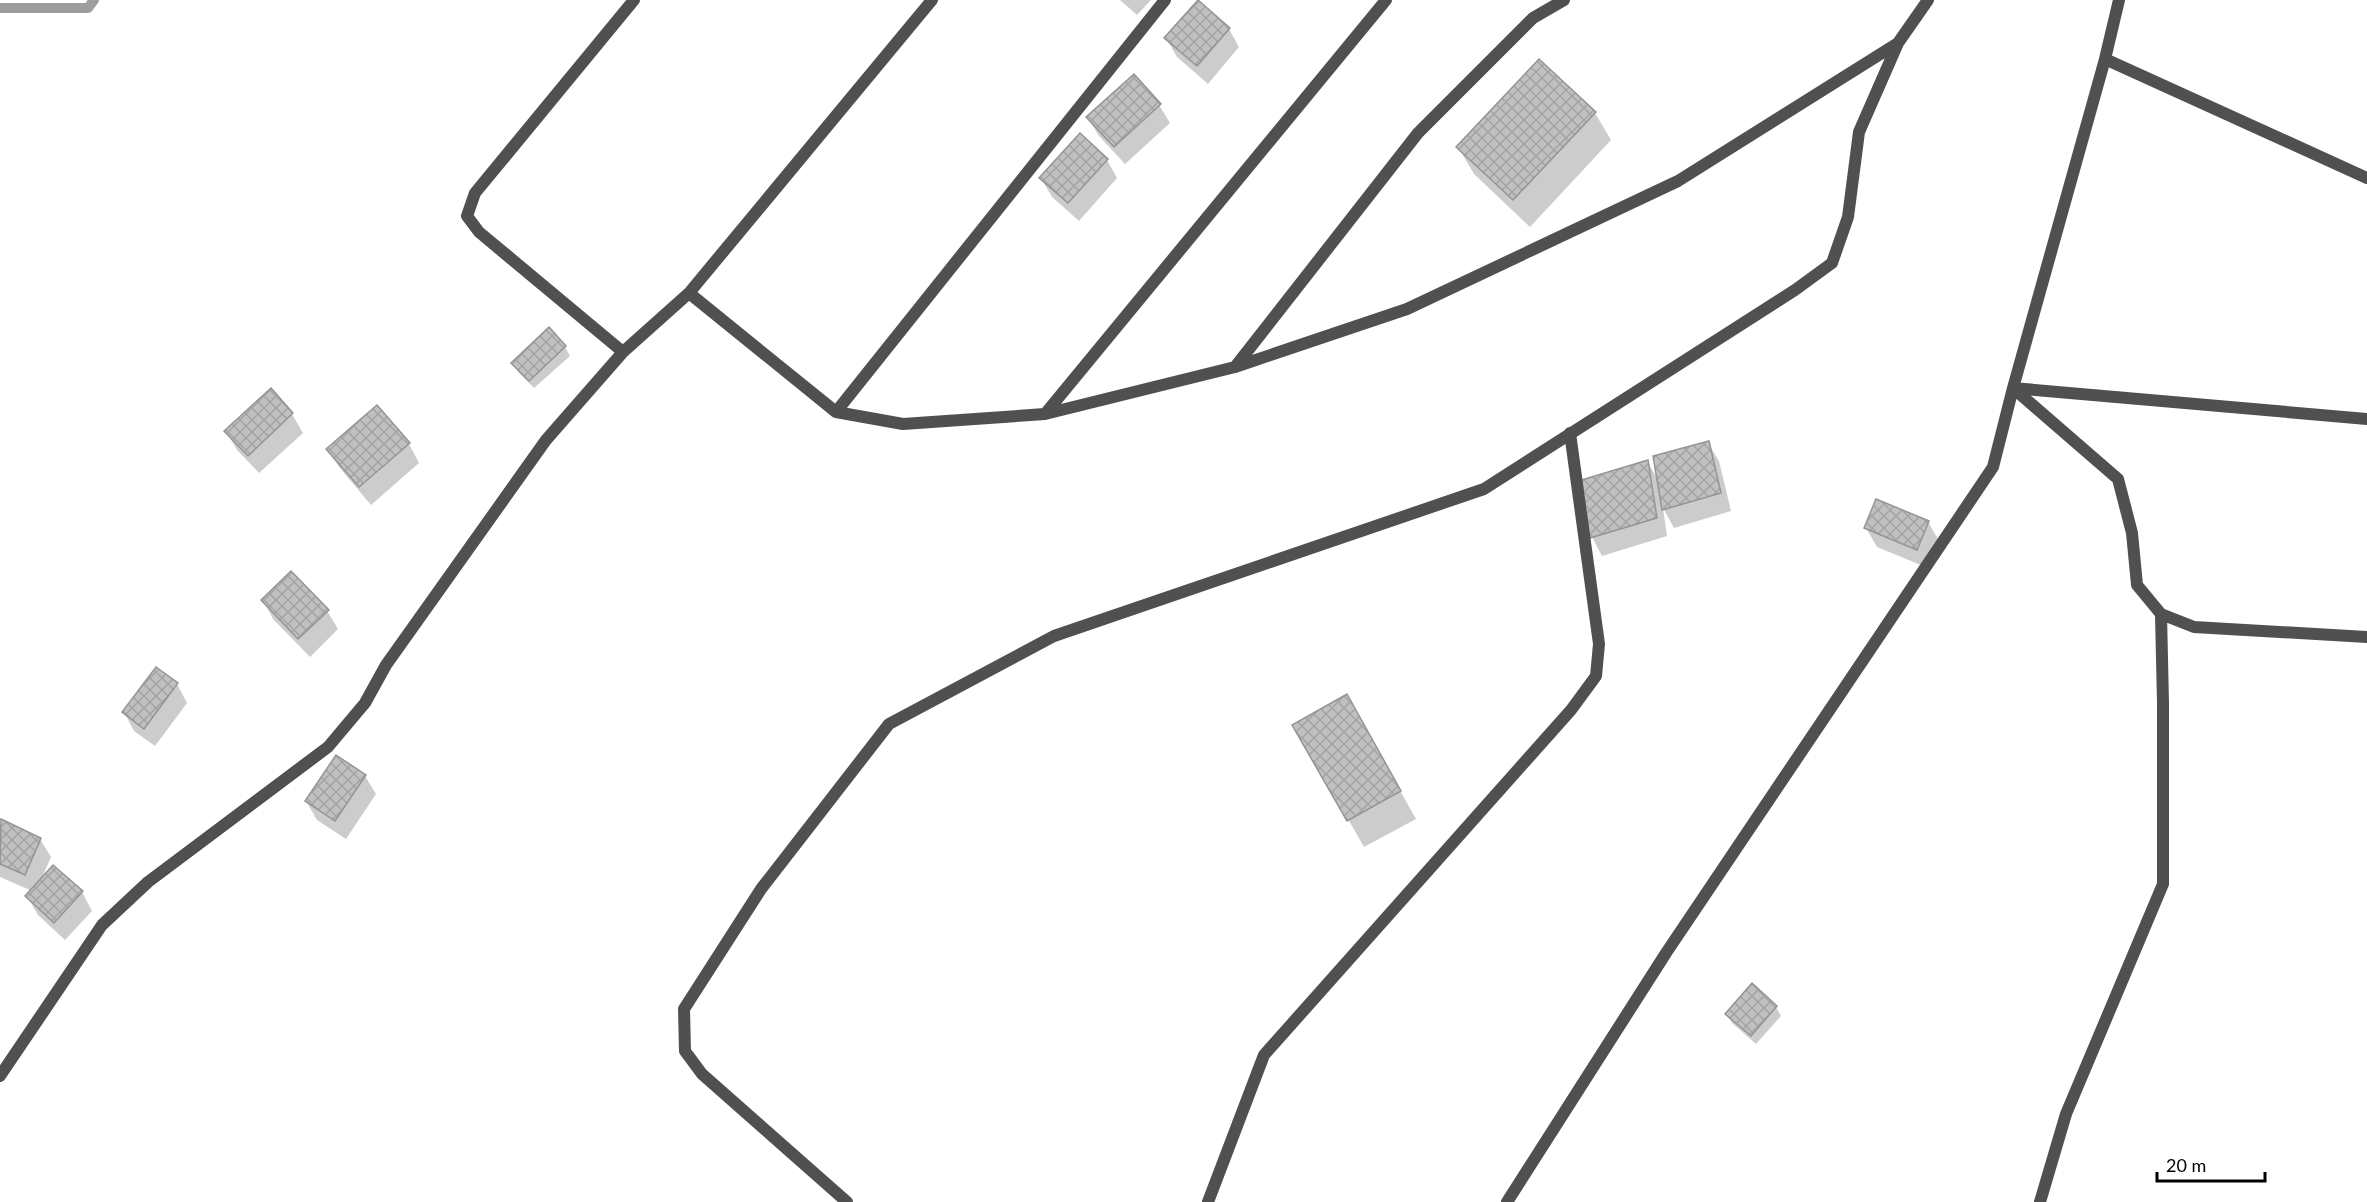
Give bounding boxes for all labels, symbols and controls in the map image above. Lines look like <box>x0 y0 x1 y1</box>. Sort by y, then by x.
scale bar <box>2157 1145 2265 1183</box>
text: 20 m <box>2166 1154 2206 1176</box>

